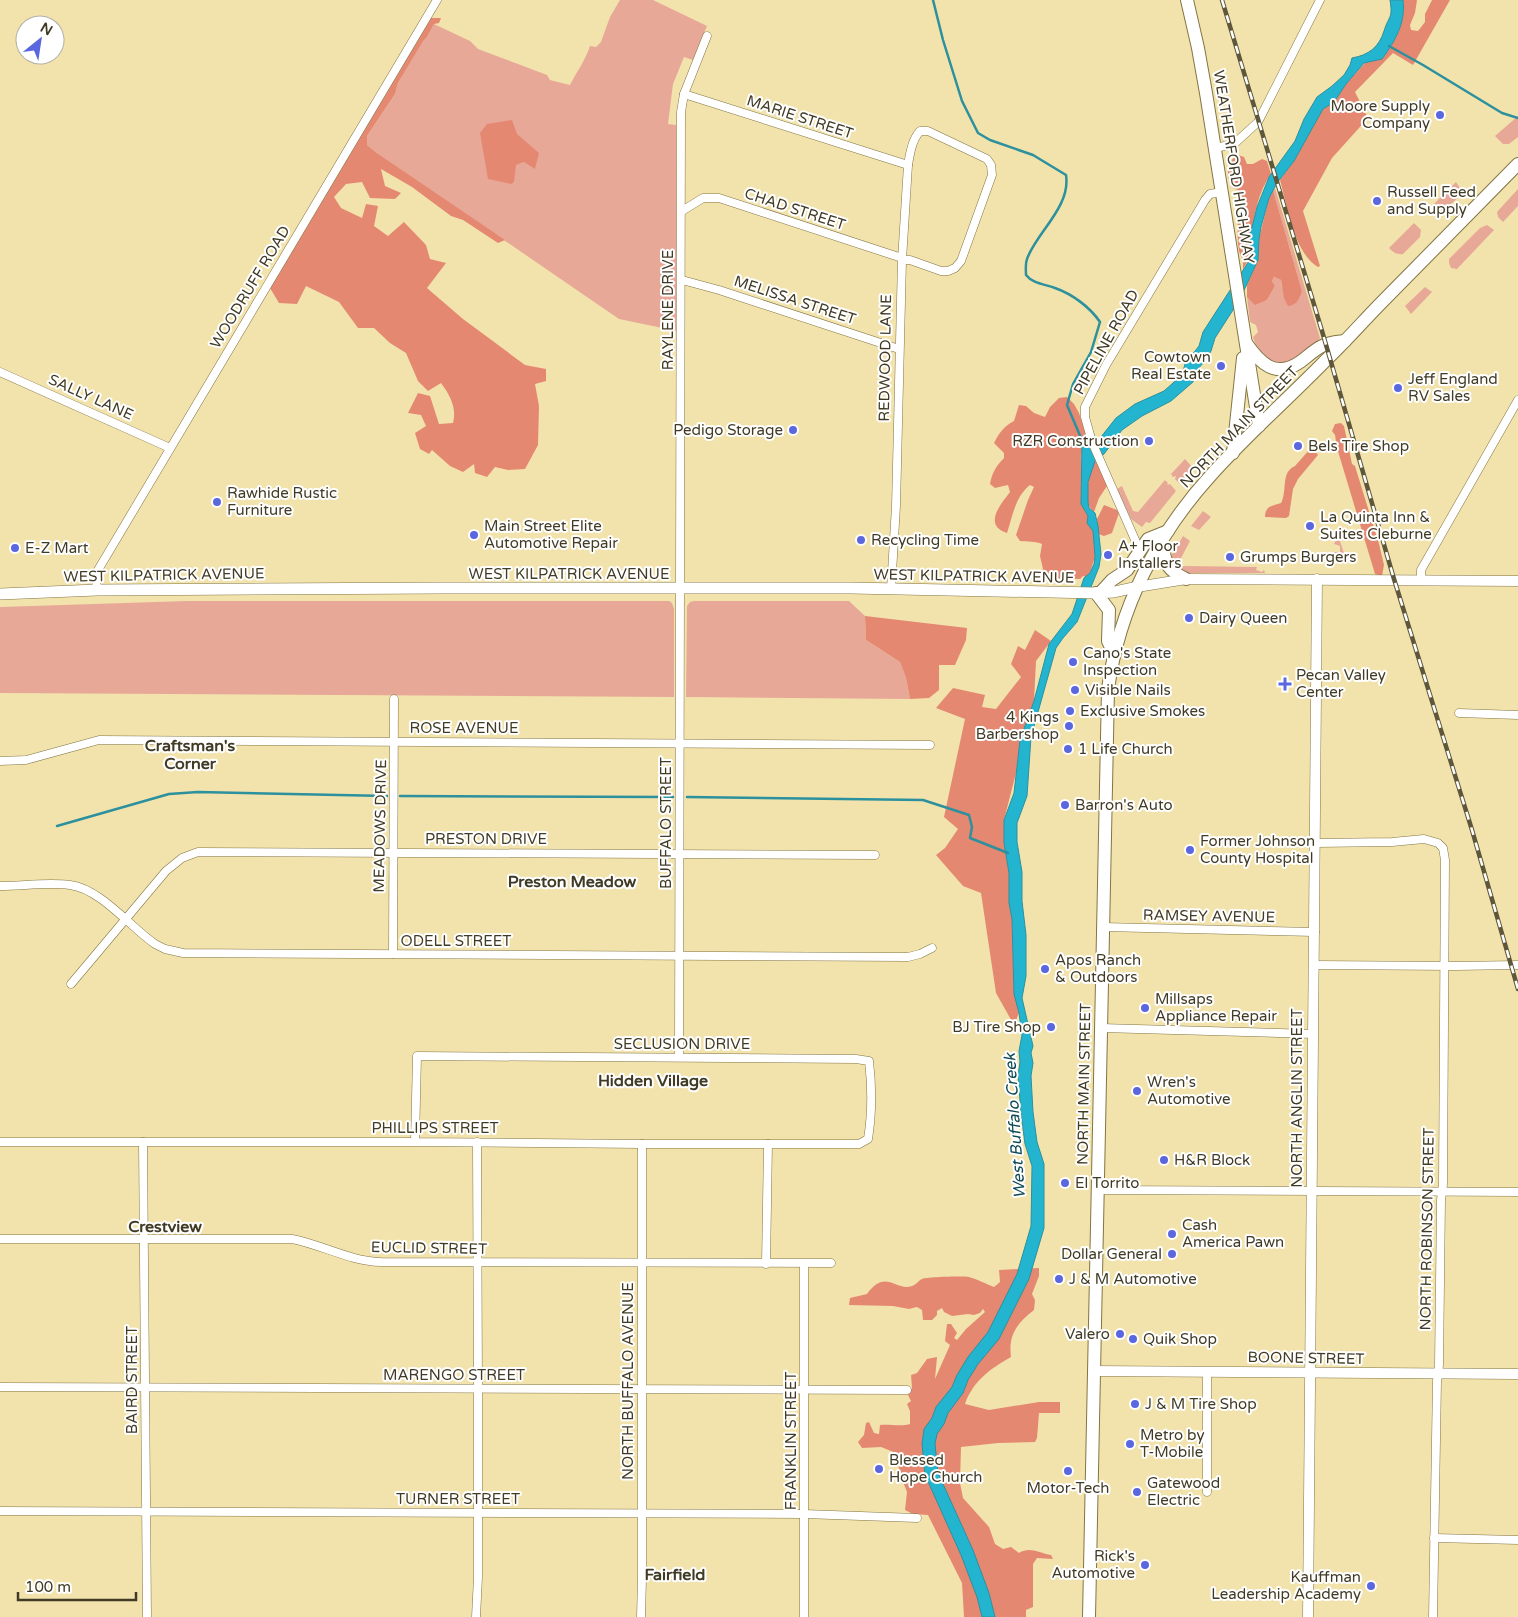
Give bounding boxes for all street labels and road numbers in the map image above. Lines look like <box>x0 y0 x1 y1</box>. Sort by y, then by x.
street label: WEATHERFORD HIGHWAY <box>1210 69 1258 266</box>
street label: MARIE STREET <box>744 91 856 143</box>
street label: CHAD STREET <box>742 184 848 234</box>
street label: WOODRUFF ROAD <box>206 222 294 352</box>
street label: RAYLENE DRIVE <box>659 250 677 370</box>
street label: MELISSA STREET <box>732 272 858 328</box>
street label: PIPELINE ROAD <box>1070 286 1142 398</box>
street label: REDWOOD LANE <box>875 294 895 422</box>
street label: NORTH MAIN STREET <box>1176 362 1302 492</box>
street label: SALLY LANE <box>46 370 136 424</box>
street label: WEST KILPATRICK AVENUE <box>63 564 265 586</box>
street label: WEST KILPATRICK AVENUE <box>468 565 670 583</box>
street label: WEST KILPATRICK AVENUE <box>873 565 1075 587</box>
street label: ROSE AVENUE <box>409 719 519 737</box>
street label: BUFFALO STREET <box>657 757 675 889</box>
street label: MEADOWS DRIVE <box>370 759 390 893</box>
street label: PRESTON DRIVE <box>425 830 547 848</box>
street label: RAMSEY AVENUE <box>1143 906 1275 926</box>
street label: ODELL STREET <box>401 932 511 950</box>
street label: NORTH MAIN STREET <box>1074 1003 1094 1165</box>
street label: NORTH ANGLIN STREET <box>1288 1008 1306 1188</box>
street label: SECLUSION DRIVE <box>614 1035 750 1053</box>
street label: PHILLIPS STREET <box>371 1119 499 1137</box>
street label: NORTH ROBINSON STREET <box>1416 1127 1438 1331</box>
street label: EUCLID STREET <box>371 1238 487 1258</box>
street label: NORTH BUFFALO AVENUE <box>619 1282 637 1480</box>
street label: BAIRD STREET <box>123 1326 141 1434</box>
street label: BOONE STREET <box>1247 1348 1365 1368</box>
street label: MARENGO STREET <box>383 1366 525 1384</box>
street label: FRANKLIN STREET <box>782 1372 800 1510</box>
street label: TURNER STREET <box>396 1490 520 1508</box>

